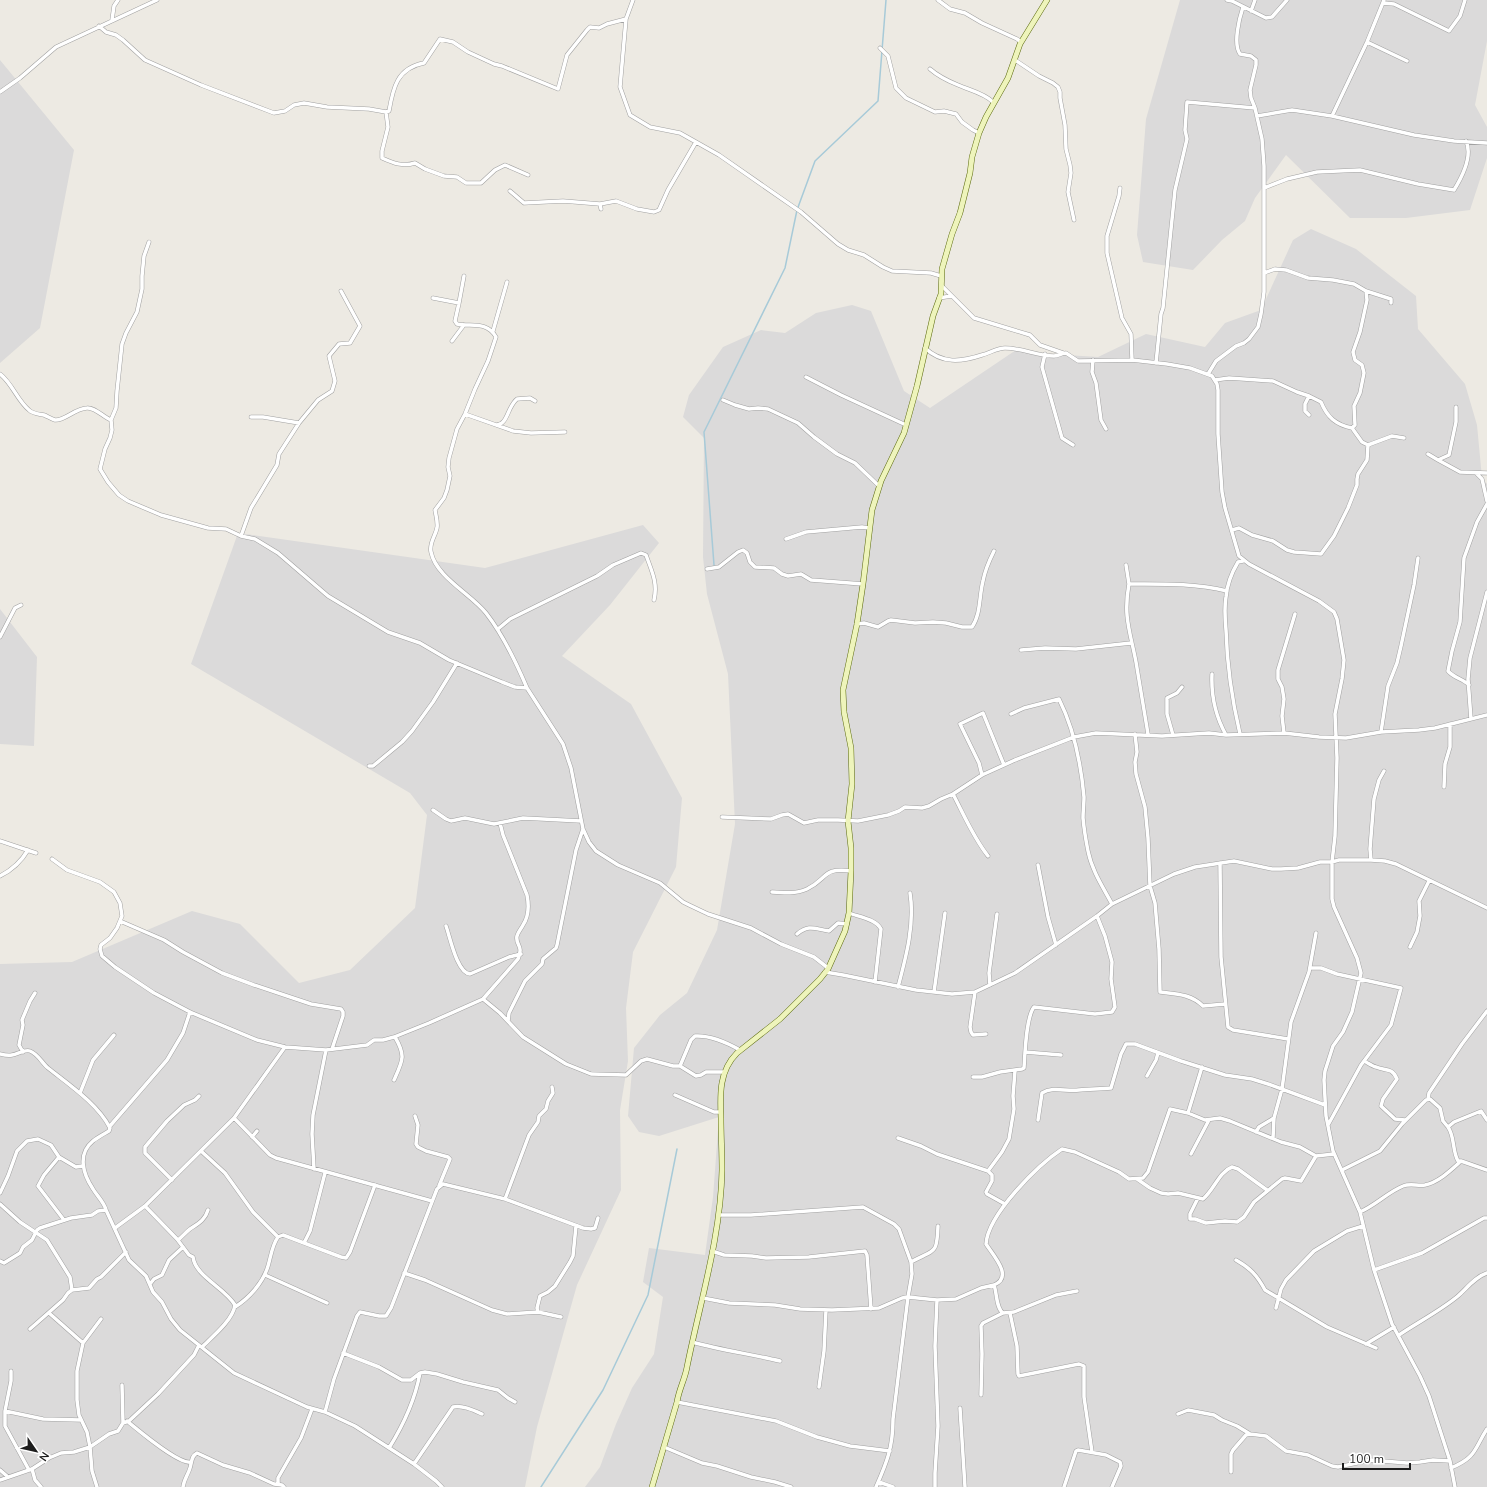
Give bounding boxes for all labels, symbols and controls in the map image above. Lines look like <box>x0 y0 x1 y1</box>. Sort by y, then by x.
north arrow <box>16 1431 56 1471</box>
scale bar <box>1343 1445 1410 1471</box>
text: N <box>35 1449 52 1464</box>
text: 100 m <box>1349 1451 1384 1467</box>

